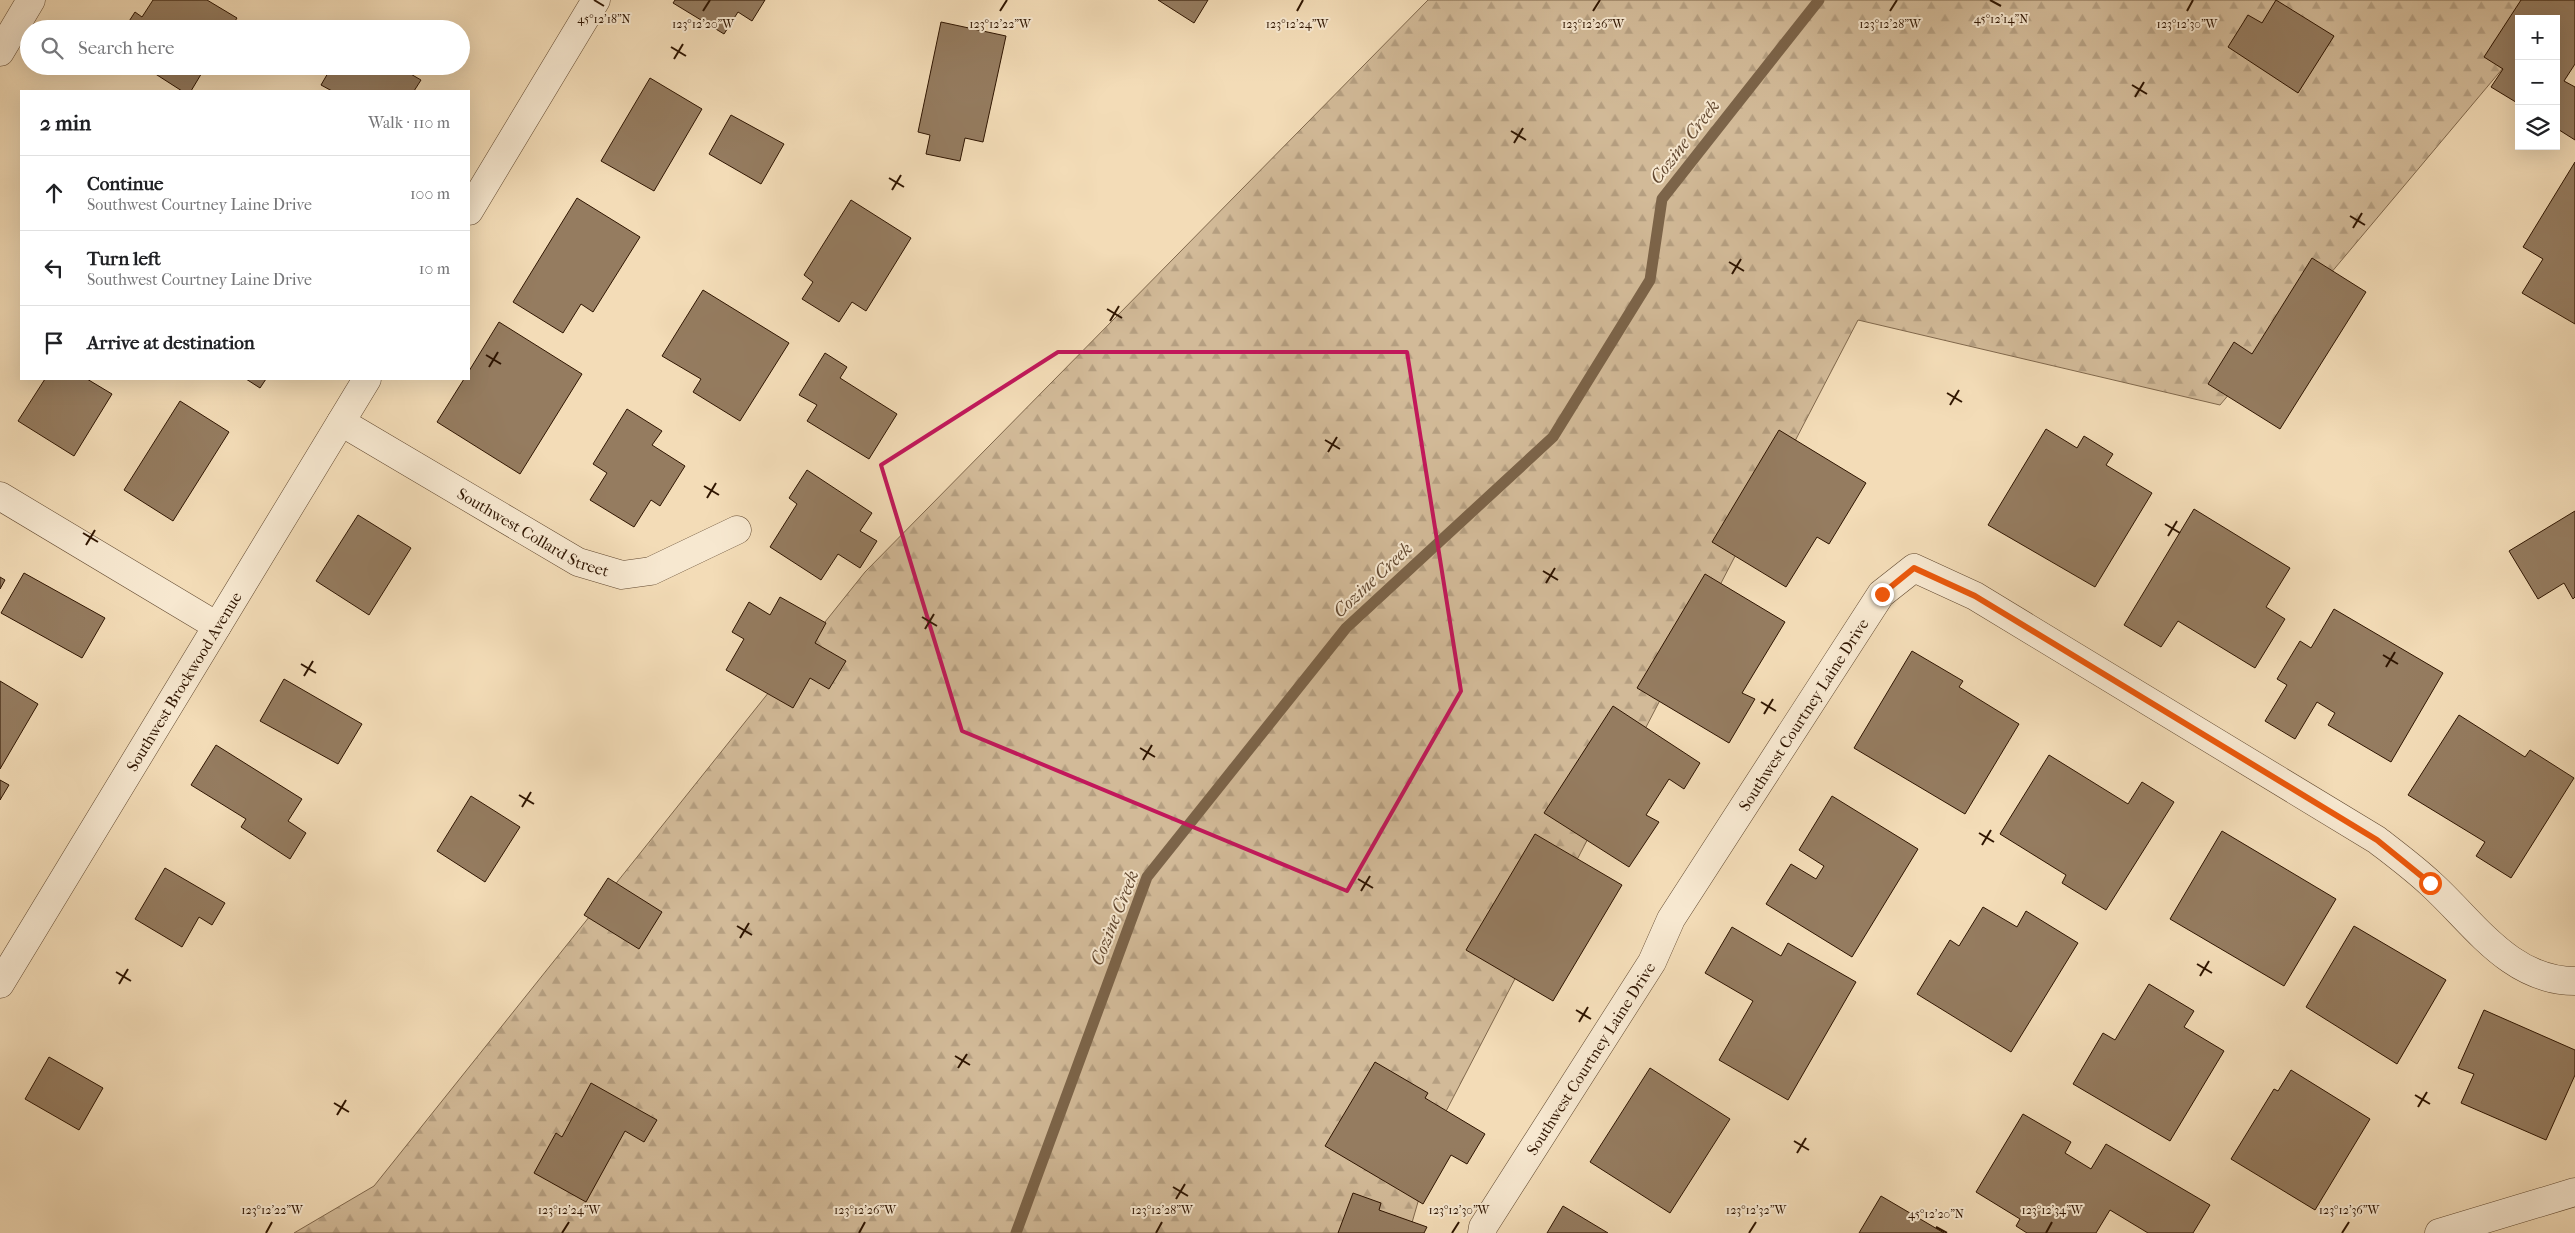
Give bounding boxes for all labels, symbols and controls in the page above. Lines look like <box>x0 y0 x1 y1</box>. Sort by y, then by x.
text: 45°12'18"N <box>577 12 631 26</box>
text: 45°12'14"N <box>1974 12 2028 26</box>
map controls <box>2515 15 2560 150</box>
button: + <box>2515 15 2560 60</box>
text: 123°12'20"W <box>672 17 735 31</box>
text: 123°12'22"W <box>969 17 1032 31</box>
text: 123°12'24"W <box>1266 17 1329 31</box>
text: 123°12'26"W <box>1562 17 1625 31</box>
text: 123°12'28"W <box>1859 17 1922 31</box>
text: 123°12'30"W <box>2157 17 2219 31</box>
search box <box>20 20 470 75</box>
icon: search <box>38 34 66 62</box>
text: Search here <box>78 37 174 59</box>
button: − <box>2515 60 2560 105</box>
water label: Cozine Creek <box>1646 96 1724 188</box>
button: layers <box>2515 105 2560 150</box>
text: 2 min <box>40 111 91 135</box>
text: Walk · 110 m <box>368 113 450 132</box>
text: Continue <box>87 173 163 195</box>
icon: ahead <box>40 179 68 207</box>
text: 100 m <box>410 184 450 203</box>
text: Southwest Courtney Laine Drive <box>87 195 312 214</box>
text: Turn left <box>87 248 161 270</box>
icon: left <box>40 254 68 282</box>
text: 10 m <box>419 259 450 278</box>
text: Southwest Courtney Laine Drive <box>87 270 312 289</box>
icon: arrive <box>40 329 68 357</box>
text: Arrive at destination <box>87 332 255 354</box>
street label: Southwest Collard Street <box>454 483 612 580</box>
water label: Cozine Creek <box>1329 538 1417 622</box>
route end <box>1871 583 1894 606</box>
street label: Southwest Brockwood Avenue <box>122 588 245 774</box>
street label: Southwest Courtney Laine Drive <box>1734 615 1872 814</box>
water label: Cozine Creek <box>1086 868 1144 968</box>
route start <box>2419 872 2442 895</box>
street label: Southwest Courtney Laine Drive <box>1522 958 1659 1158</box>
text: 123°12'22"W <box>241 1203 304 1217</box>
text: 123°12'24"W <box>538 1203 601 1217</box>
text: 123°12'26"W <box>834 1203 897 1217</box>
text: 123°12'28"W <box>1131 1203 1194 1217</box>
text: 123°12'30"W <box>1429 1203 1491 1217</box>
text: 123°12'32"W <box>1726 1203 1787 1217</box>
text: 123°12'34"W <box>2021 1203 2084 1217</box>
text: 123°12'36"W <box>2319 1203 2381 1217</box>
text: 45°12'20"N <box>1908 1207 1964 1221</box>

